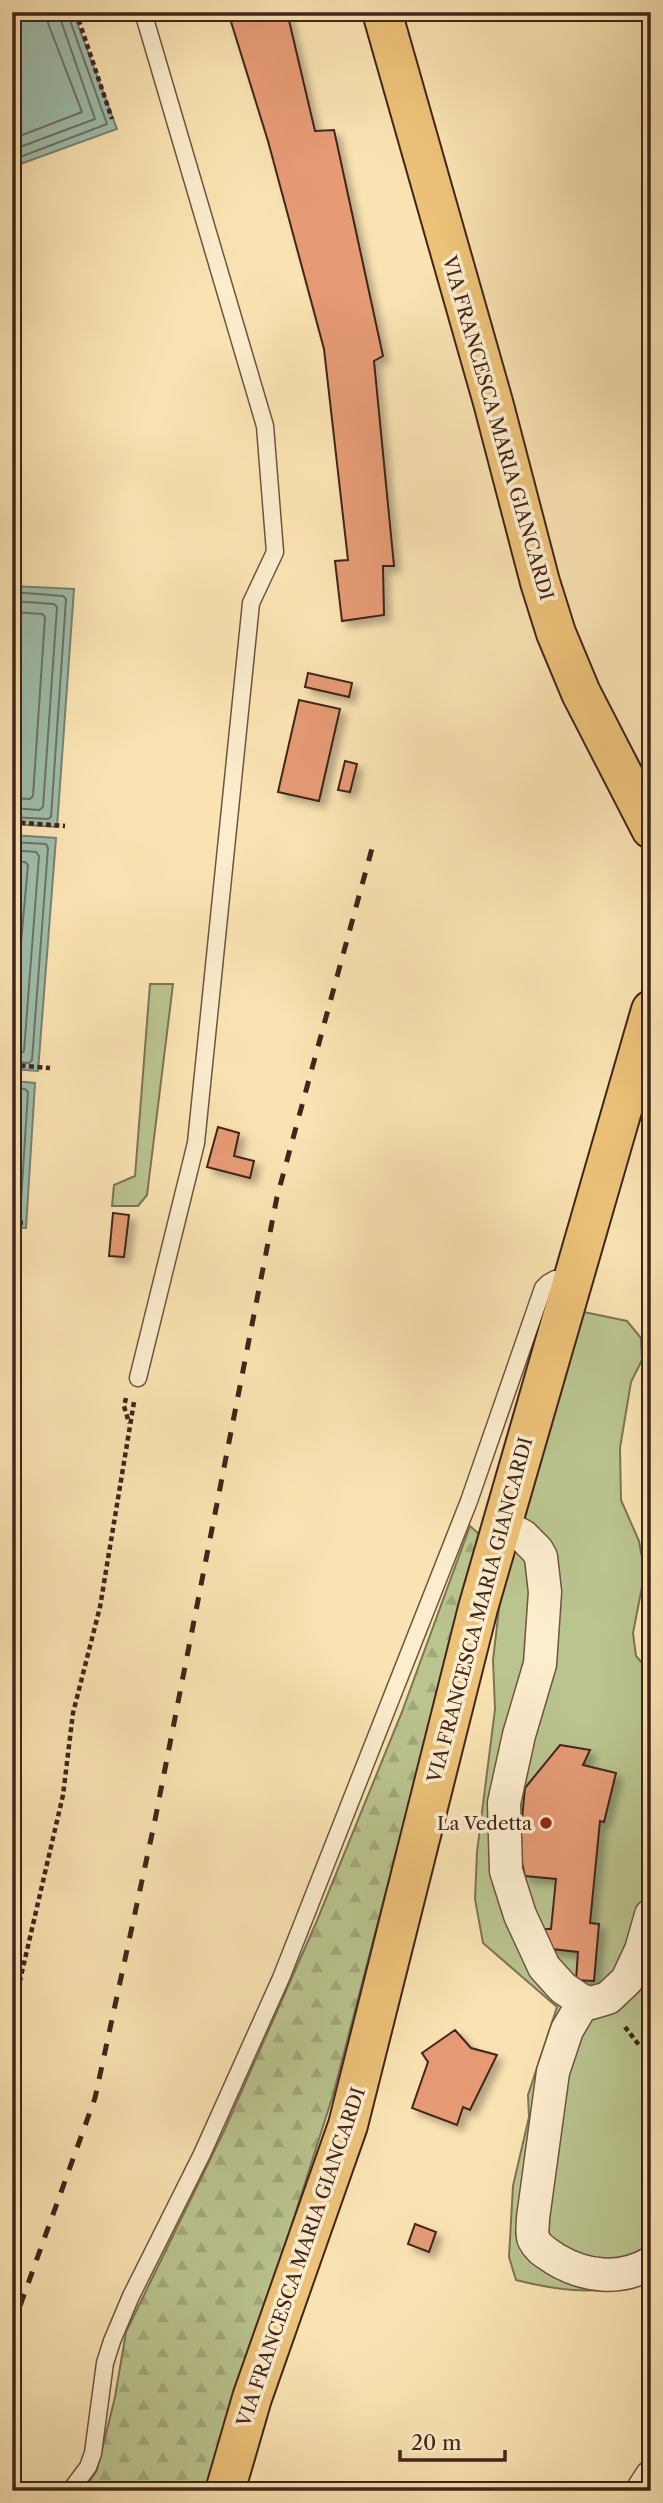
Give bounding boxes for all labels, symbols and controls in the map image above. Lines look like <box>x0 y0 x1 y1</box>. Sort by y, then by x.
street label: VIA FRANCESCA MARIA GIANCARDI <box>437 252 558 603</box>
street label: VIA FRANCESCA MARIA GIANCARDI <box>422 1435 537 1786</box>
place label: La Vedetta <box>437 1812 532 1835</box>
marker: La Vedetta <box>538 1815 554 1831</box>
street label: VIA FRANCESCA MARIA GIANCARDI <box>232 2084 370 2430</box>
scale bar <box>400 2419 505 2463</box>
text: 20 m <box>411 2430 462 2455</box>

